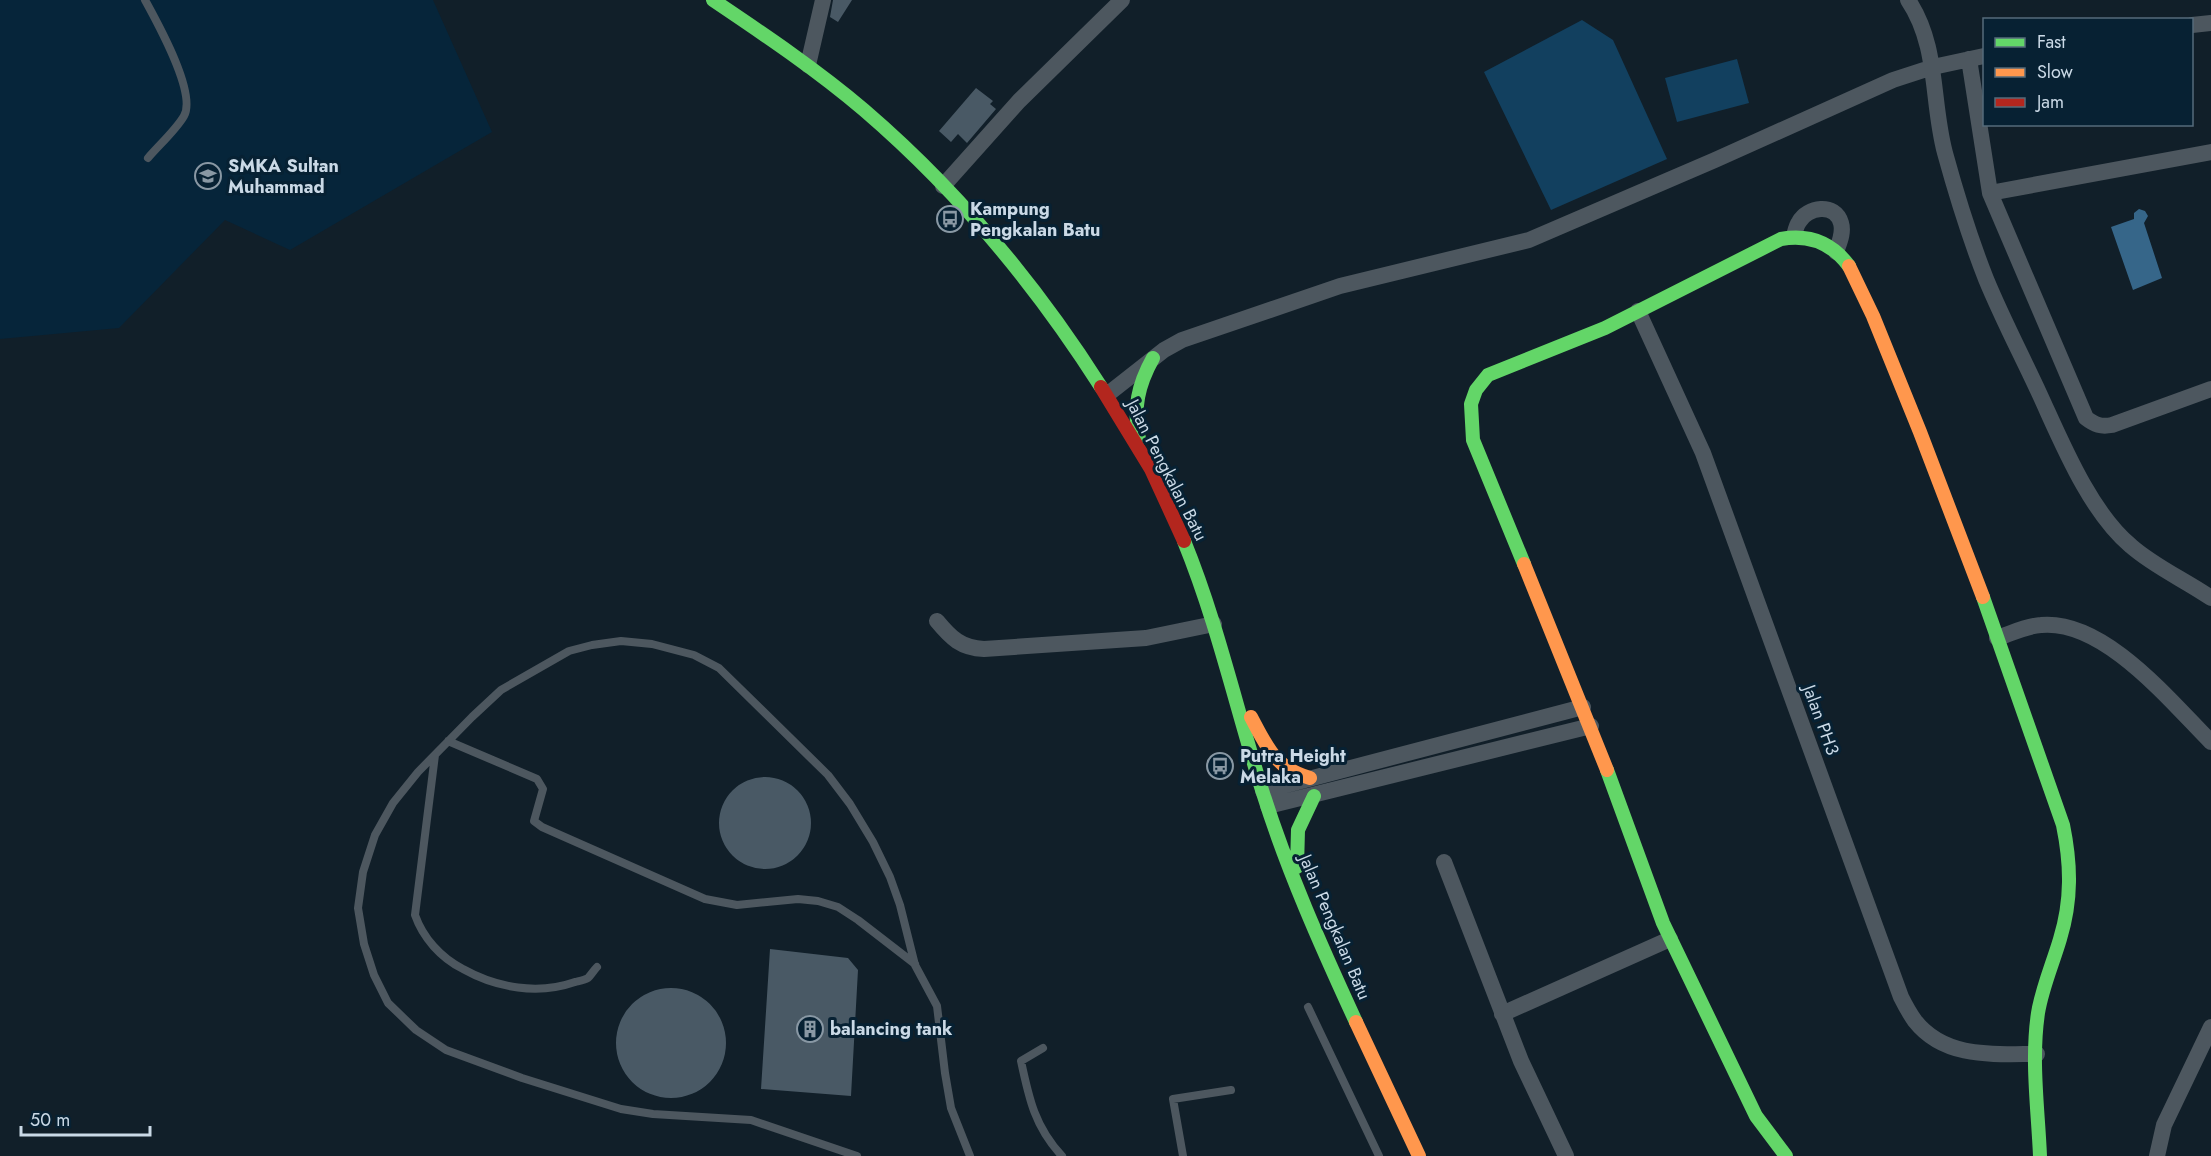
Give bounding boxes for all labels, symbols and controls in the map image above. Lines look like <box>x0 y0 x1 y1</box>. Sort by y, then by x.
legend <box>1983 18 2193 126</box>
text: Fast <box>2037 29 2066 55</box>
text: Slow <box>2037 59 2074 85</box>
text: Jam <box>2035 89 2064 115</box>
place label: SMKA Sultan Muhammad <box>228 153 339 200</box>
school or university icon: SMKA Sultan Muhammad <box>193 161 223 191</box>
place label: Kampung Pengkalan Batu <box>970 196 1100 243</box>
bus stop icon: Kampung Pengkalan Batu <box>935 204 965 234</box>
street label: Jalan Pengkalan Batu <box>1119 393 1214 545</box>
street label: Jalan PH3 <box>1796 679 1846 759</box>
place label: Putra Height Melaka <box>1240 743 1346 790</box>
bus stop icon: Putra Height Melaka <box>1205 751 1235 781</box>
street label: Jalan Pengkalan Batu <box>1292 848 1377 1004</box>
building icon: balancing tank <box>795 1014 825 1044</box>
place label: balancing tank <box>830 1016 953 1042</box>
scale bar <box>21 1099 150 1137</box>
text: 50 m <box>30 1107 70 1133</box>

